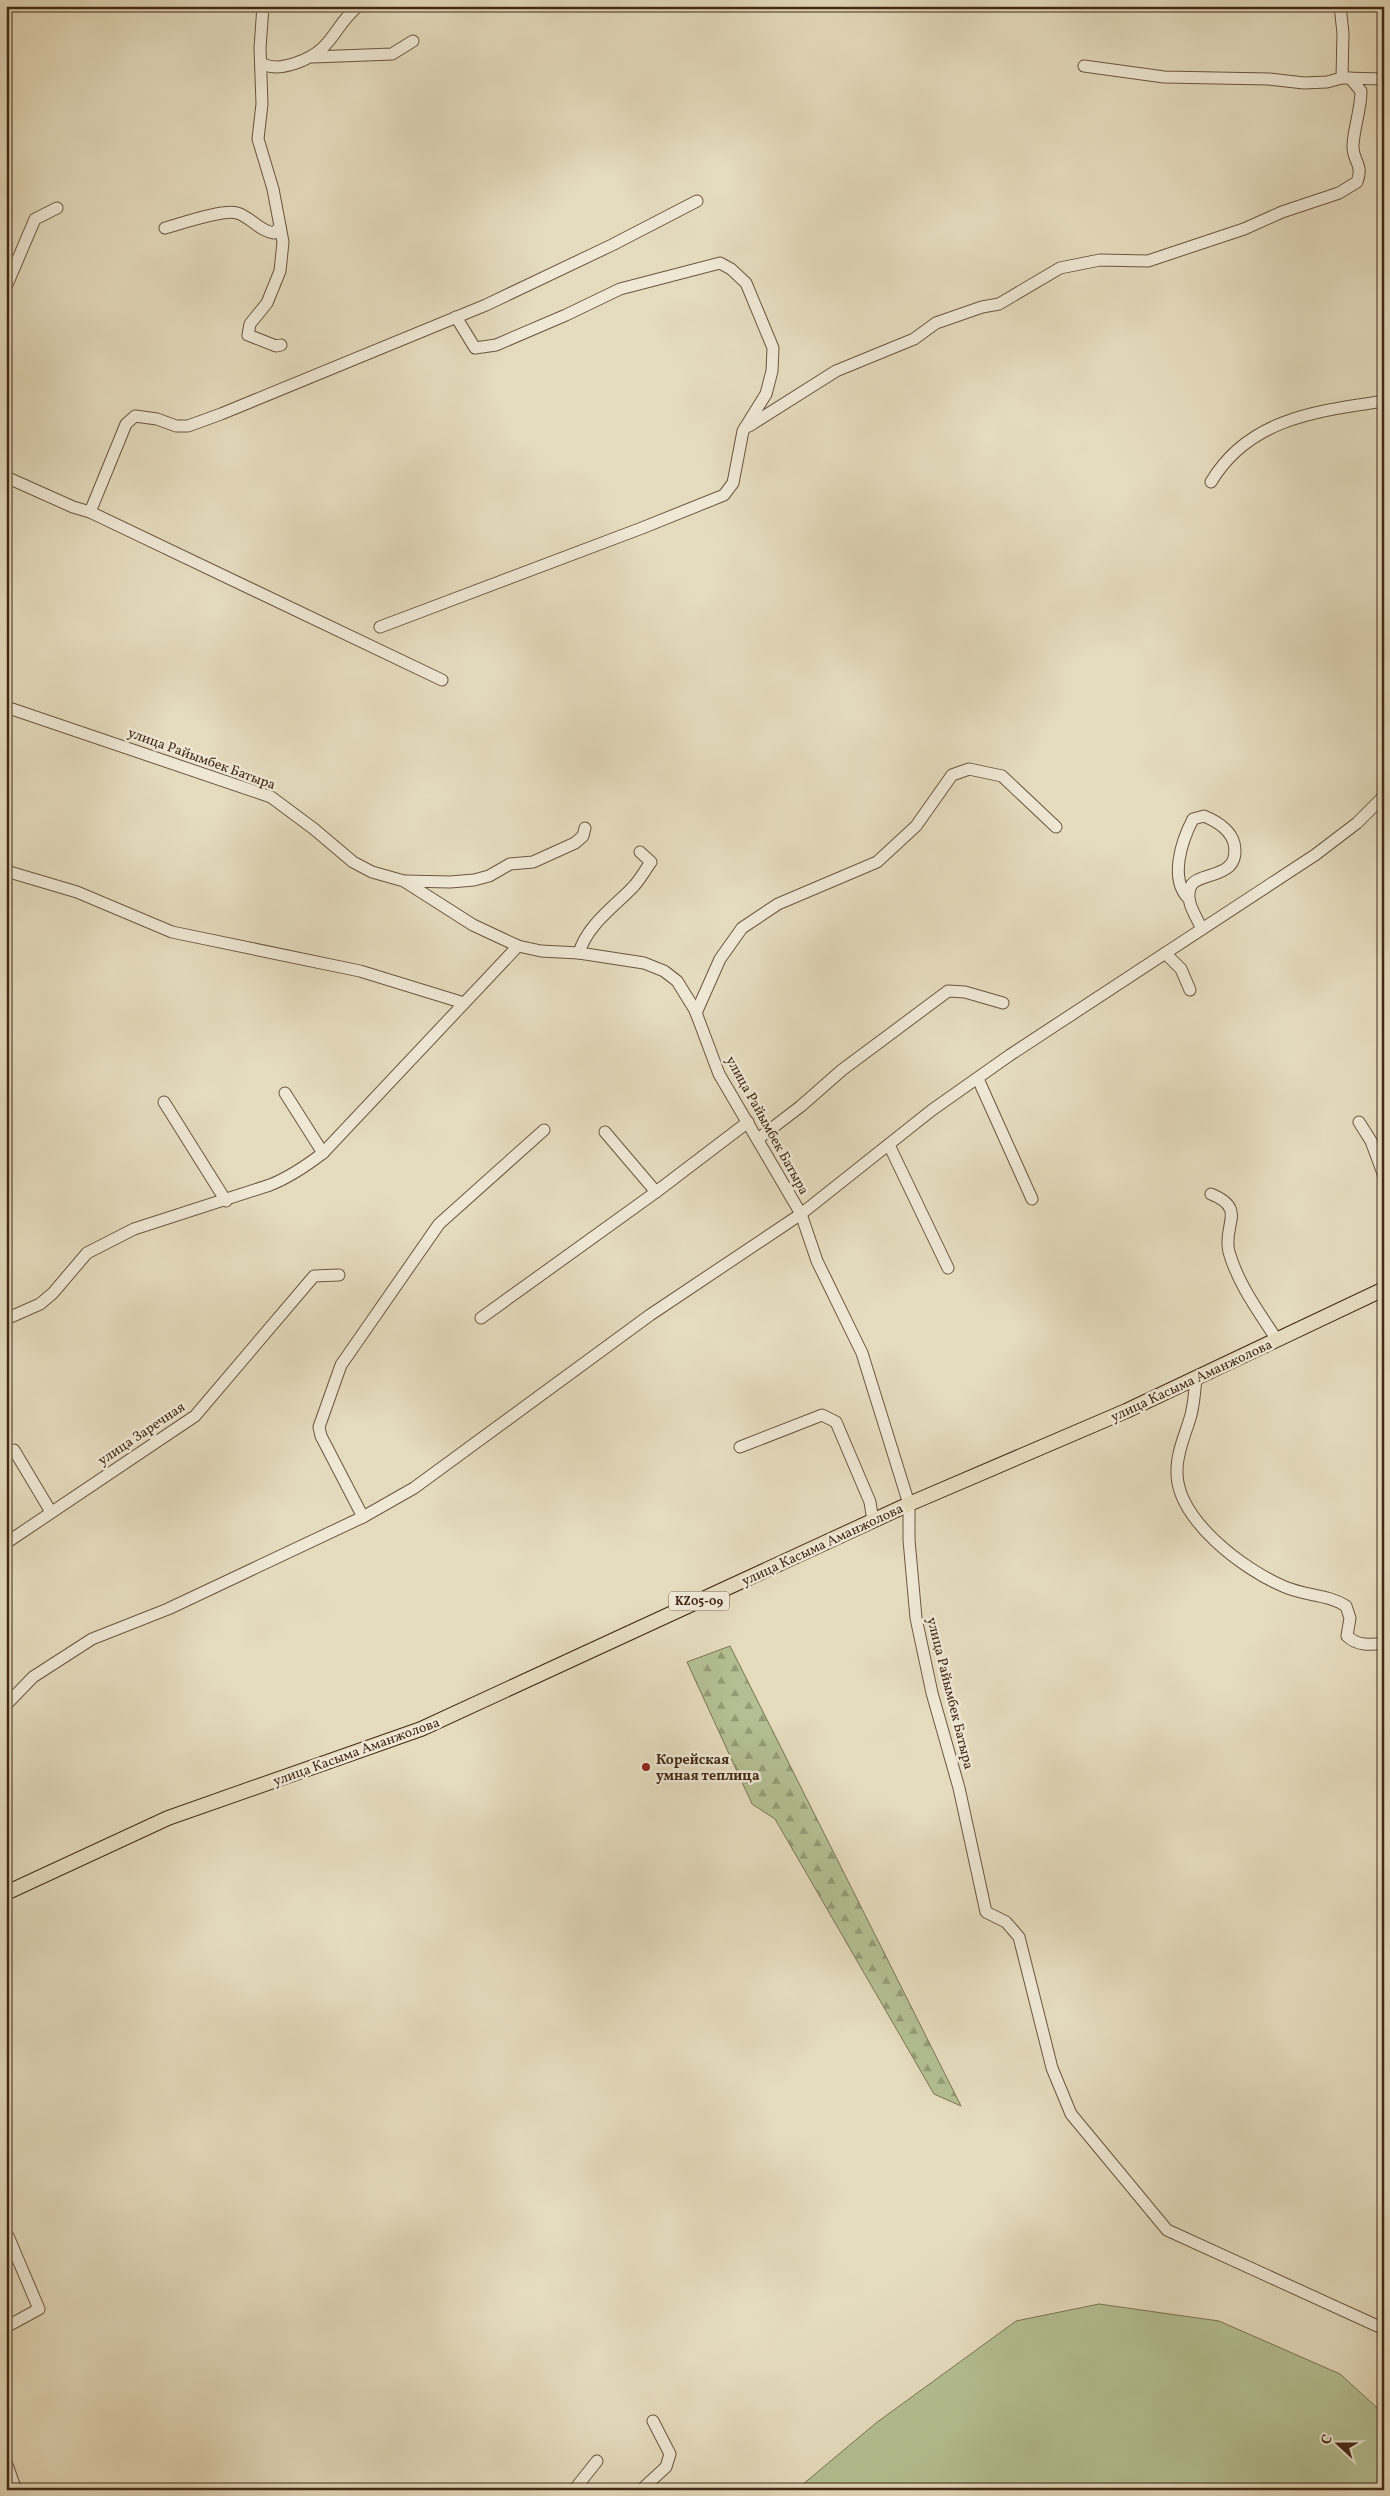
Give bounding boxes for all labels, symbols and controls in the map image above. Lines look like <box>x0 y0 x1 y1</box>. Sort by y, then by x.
street label: улица Райымбек Батыра <box>125 724 278 795</box>
street label: улица Райымбек Батыра <box>721 1053 813 1199</box>
street label: улица Касыма Аманжолова <box>1108 1336 1276 1427</box>
street label: улица Заречная <box>95 1398 189 1470</box>
street label: улица Касыма Аманжолова <box>739 1500 907 1591</box>
road number: KZ05-09 <box>669 1592 729 1610</box>
street label: улица Райымбек Батыра <box>921 1615 978 1771</box>
street label: улица Касыма Аманжолова <box>270 1713 443 1791</box>
place label: Корейская умная теплица <box>656 1751 760 1786</box>
marker: Корейская умная теплица <box>640 1761 652 1773</box>
north arrow <box>1312 2418 1362 2468</box>
text: С <box>1317 2432 1338 2447</box>

